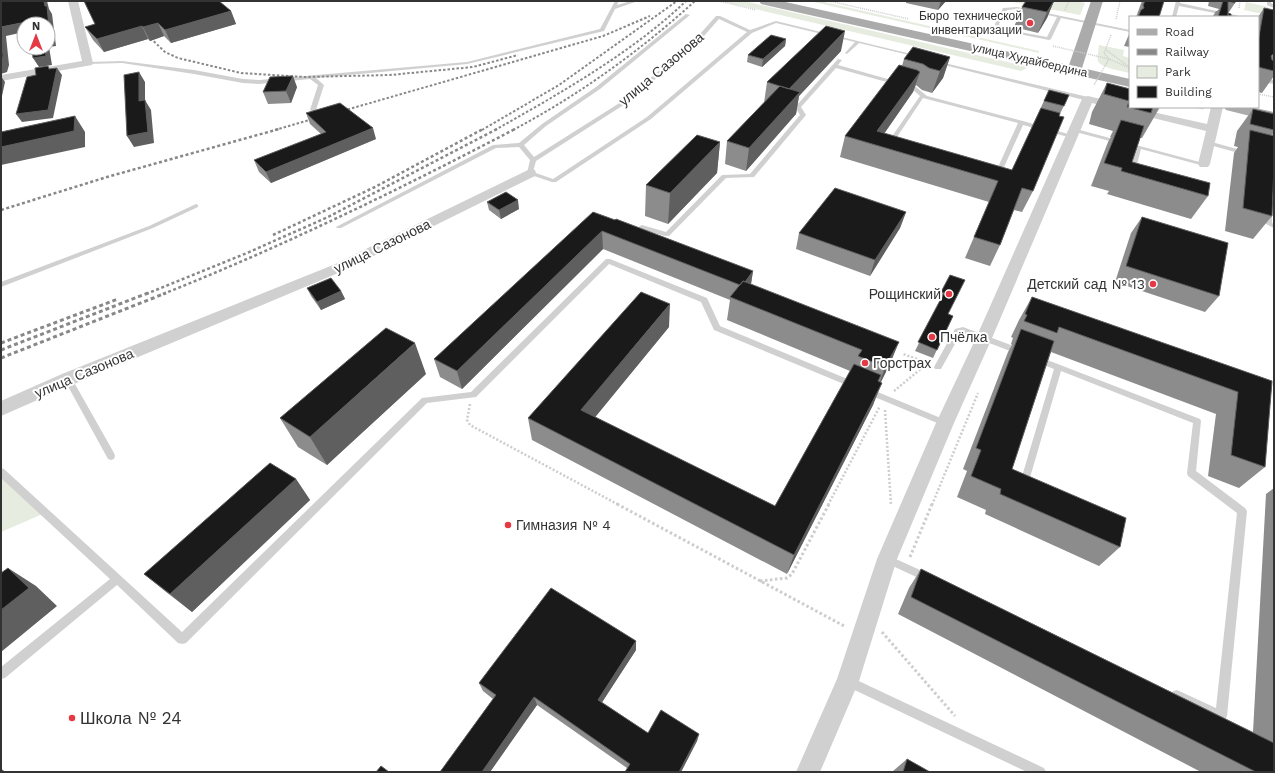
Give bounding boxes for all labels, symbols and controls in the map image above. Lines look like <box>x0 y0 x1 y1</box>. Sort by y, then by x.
place label: Бюро технической инвентаризации <box>919 9 1022 37</box>
north arrow <box>16 16 56 56</box>
legend <box>1129 16 1259 108</box>
marker: Бюро технической инвентаризации <box>1025 18 1035 28</box>
text: N <box>32 20 40 33</box>
text: Road <box>1165 25 1194 39</box>
street label: улица Сазонова <box>615 29 707 109</box>
street label: улица Худайбердина <box>971 40 1089 80</box>
text: Railway <box>1165 45 1210 59</box>
text: Park <box>1165 65 1191 79</box>
text: Building <box>1165 85 1212 99</box>
street label: улица Сазонова <box>331 216 433 276</box>
place label: Детский сад № 13 <box>1027 276 1145 292</box>
marker: Детский сад № 13 <box>1148 279 1158 289</box>
place label: Рощинский <box>869 286 941 302</box>
marker: Рощинский <box>944 289 954 299</box>
place label: Пчёлка <box>940 329 988 345</box>
marker: Пчёлка <box>927 332 937 342</box>
street label: улица Сазонова <box>32 345 136 401</box>
place label: Горстрах <box>873 355 931 371</box>
marker: Горстрах <box>860 358 870 368</box>
place label: Гимназия № 4 <box>516 517 611 533</box>
marker: Гимназия № 4 <box>503 520 513 530</box>
place label: Школа № 24 <box>80 708 182 728</box>
marker: Школа № 24 <box>67 713 77 723</box>

